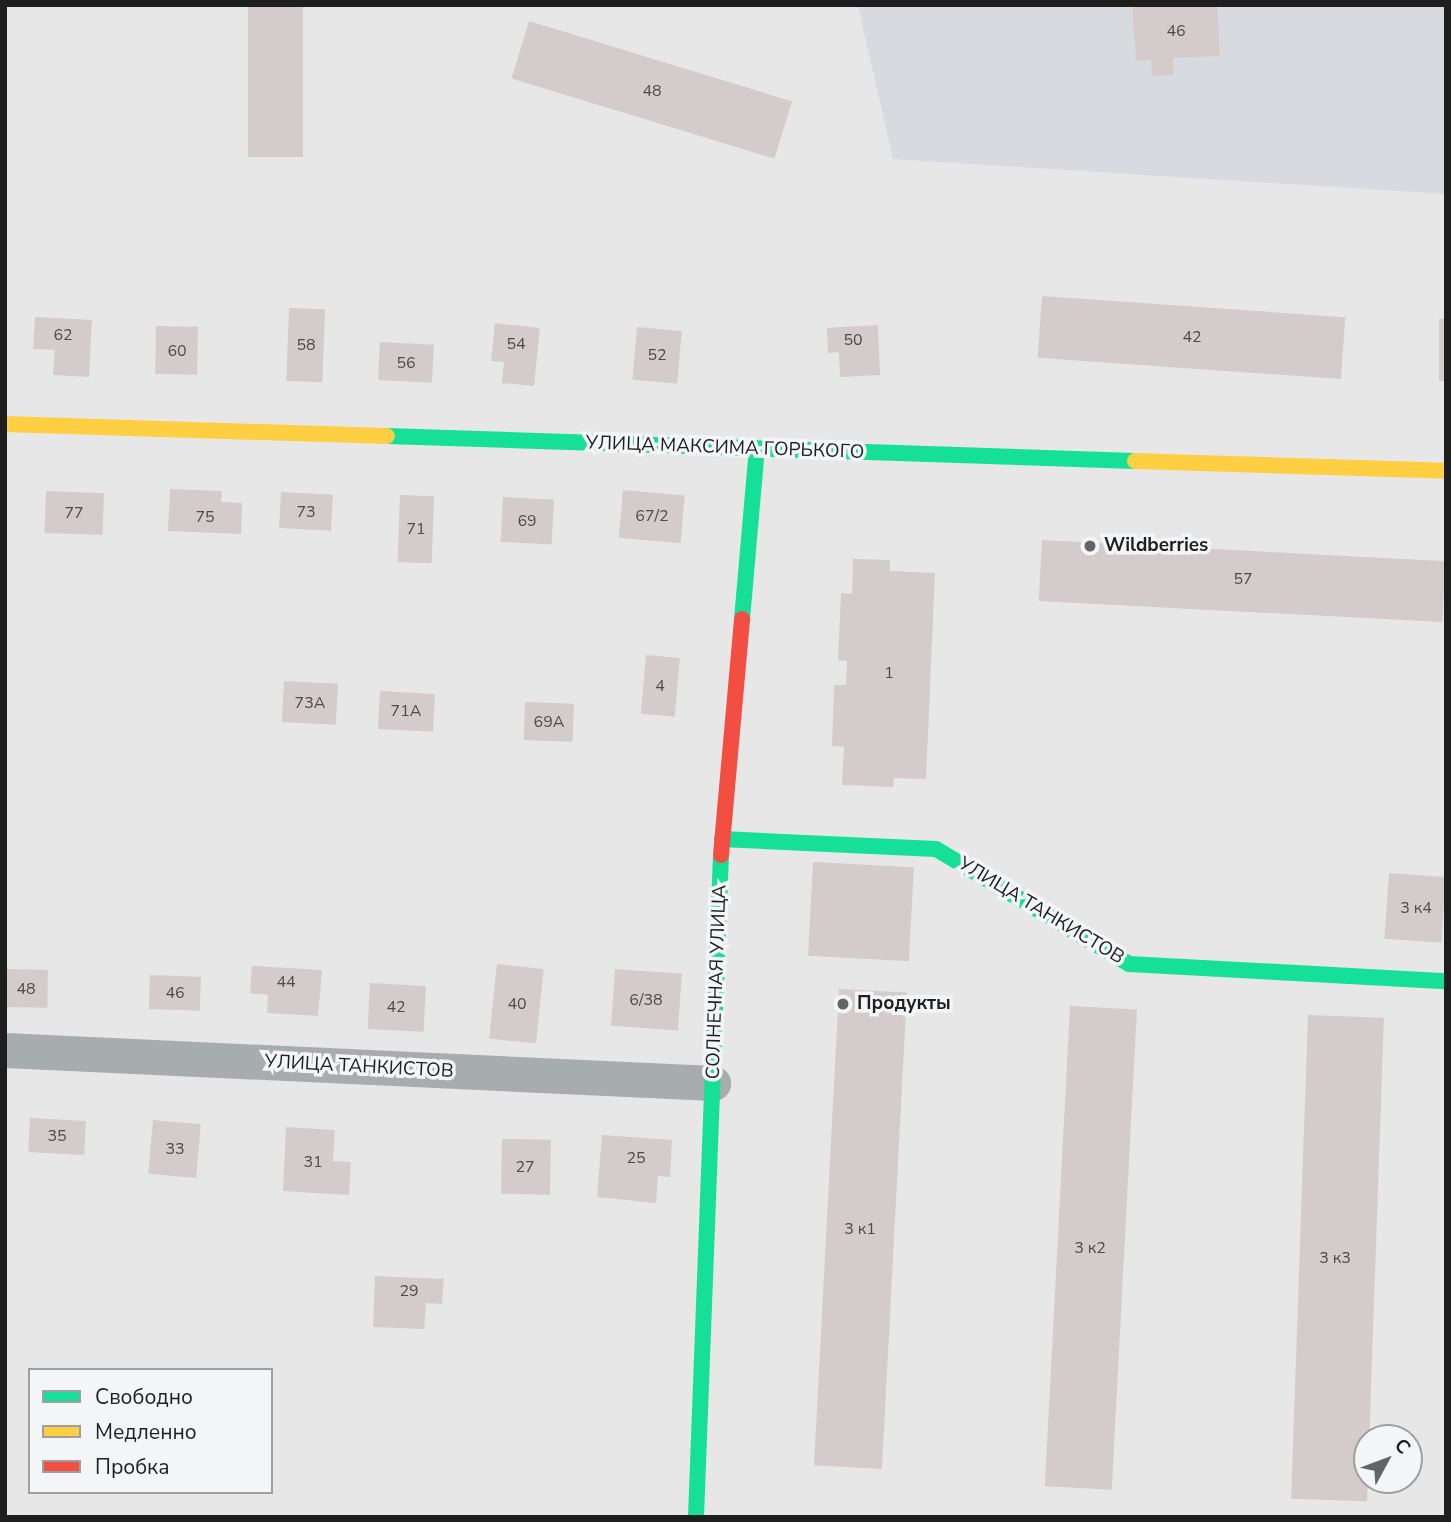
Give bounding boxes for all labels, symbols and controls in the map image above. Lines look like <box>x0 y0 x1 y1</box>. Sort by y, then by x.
house number: 46 <box>1166 21 1186 41</box>
house number: 48 <box>642 81 662 101</box>
house number: 62 <box>53 325 73 345</box>
house number: 42 <box>1182 327 1202 347</box>
house number: 50 <box>843 330 863 350</box>
house number: 54 <box>506 334 526 354</box>
house number: 58 <box>296 335 316 355</box>
house number: 60 <box>167 341 187 361</box>
house number: 52 <box>647 345 667 365</box>
house number: 56 <box>396 353 416 373</box>
street label: УЛИЦА МАКСИМА ГОРЬКОГО <box>585 432 865 464</box>
house number: 73 <box>296 502 316 522</box>
house number: 77 <box>64 503 84 523</box>
house number: 67/2 <box>635 506 669 526</box>
house number: 75 <box>195 507 215 527</box>
house number: 69 <box>517 511 537 531</box>
house number: 71 <box>406 519 426 539</box>
place label: Wildberries <box>1104 535 1208 557</box>
marker: Wildberries <box>1082 538 1098 554</box>
house number: 57 <box>1233 569 1253 589</box>
house number: 1 <box>884 663 894 683</box>
house number: 4 <box>655 676 665 696</box>
house number: 73А <box>295 693 325 713</box>
house number: 71А <box>391 701 421 721</box>
house number: 69А <box>534 712 564 732</box>
street label: УЛИЦА ТАНКИСТОВ <box>954 853 1128 969</box>
street label: СОЛНЕЧНАЯ УЛИЦА <box>702 884 732 1080</box>
house number: 3 к4 <box>1400 898 1432 918</box>
house number: 44 <box>276 972 296 992</box>
house number: 48 <box>16 979 36 999</box>
house number: 46 <box>165 983 185 1003</box>
house number: 6/38 <box>629 990 663 1010</box>
place label: Продукты <box>857 993 951 1015</box>
house number: 40 <box>507 994 527 1014</box>
marker: Продукты <box>835 996 851 1012</box>
house number: 42 <box>386 997 406 1017</box>
street label: УЛИЦА ТАНКИСТОВ <box>264 1051 454 1083</box>
house number: 35 <box>47 1126 67 1146</box>
house number: 33 <box>165 1139 185 1159</box>
house number: 25 <box>626 1148 646 1168</box>
house number: 31 <box>303 1152 323 1172</box>
house number: 27 <box>515 1157 535 1177</box>
house number: 3 к1 <box>844 1219 876 1239</box>
house number: 3 к2 <box>1074 1238 1106 1258</box>
house number: 3 к3 <box>1319 1248 1351 1268</box>
house number: 29 <box>399 1281 419 1301</box>
legend <box>28 1368 273 1494</box>
text: Свободно <box>95 1383 193 1411</box>
text: Медленно <box>95 1418 197 1446</box>
north arrow <box>1353 1424 1423 1494</box>
text: С <box>1388 1433 1416 1460</box>
text: Пробка <box>95 1453 169 1481</box>

